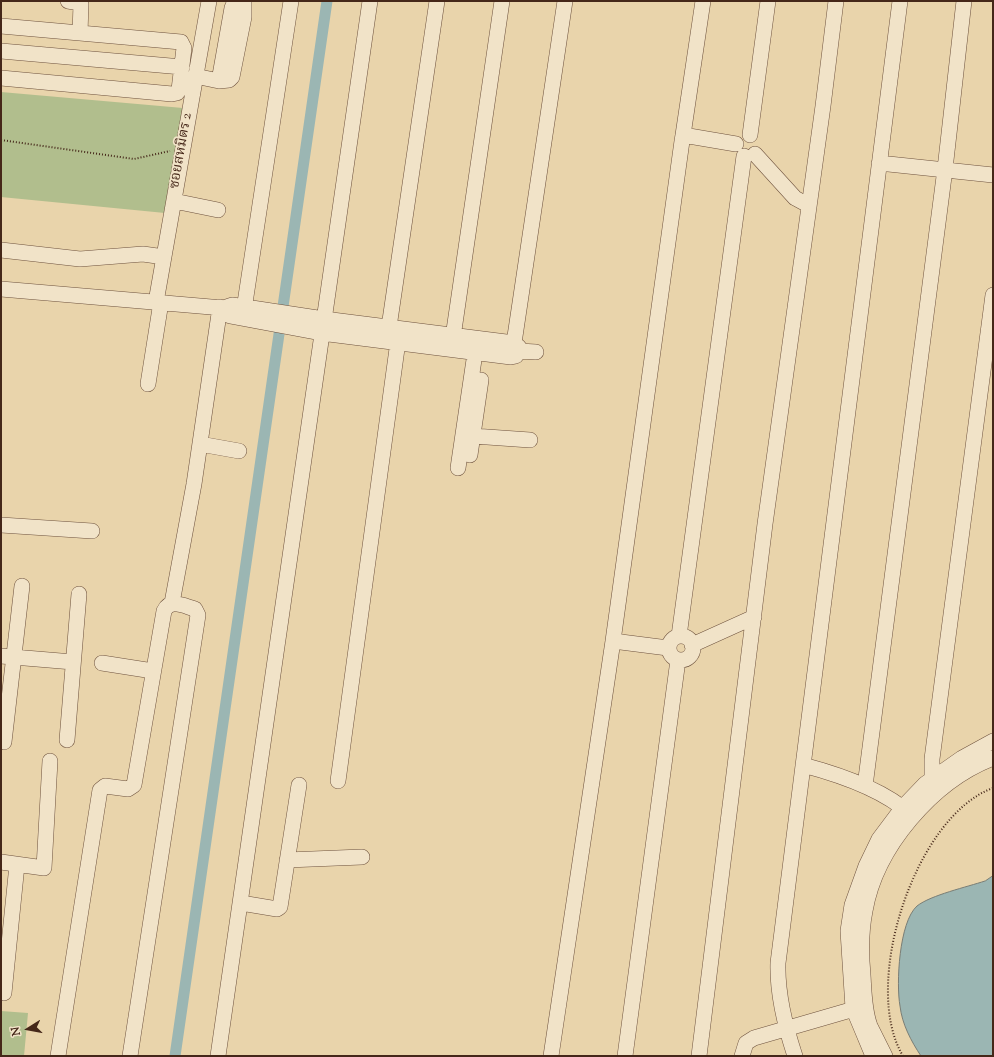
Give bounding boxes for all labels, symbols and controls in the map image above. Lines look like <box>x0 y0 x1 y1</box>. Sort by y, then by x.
street label: ซอยสหมิตร 2 <box>167 112 197 190</box>
north arrow <box>8 1009 48 1049</box>
text: N <box>8 1025 25 1037</box>

